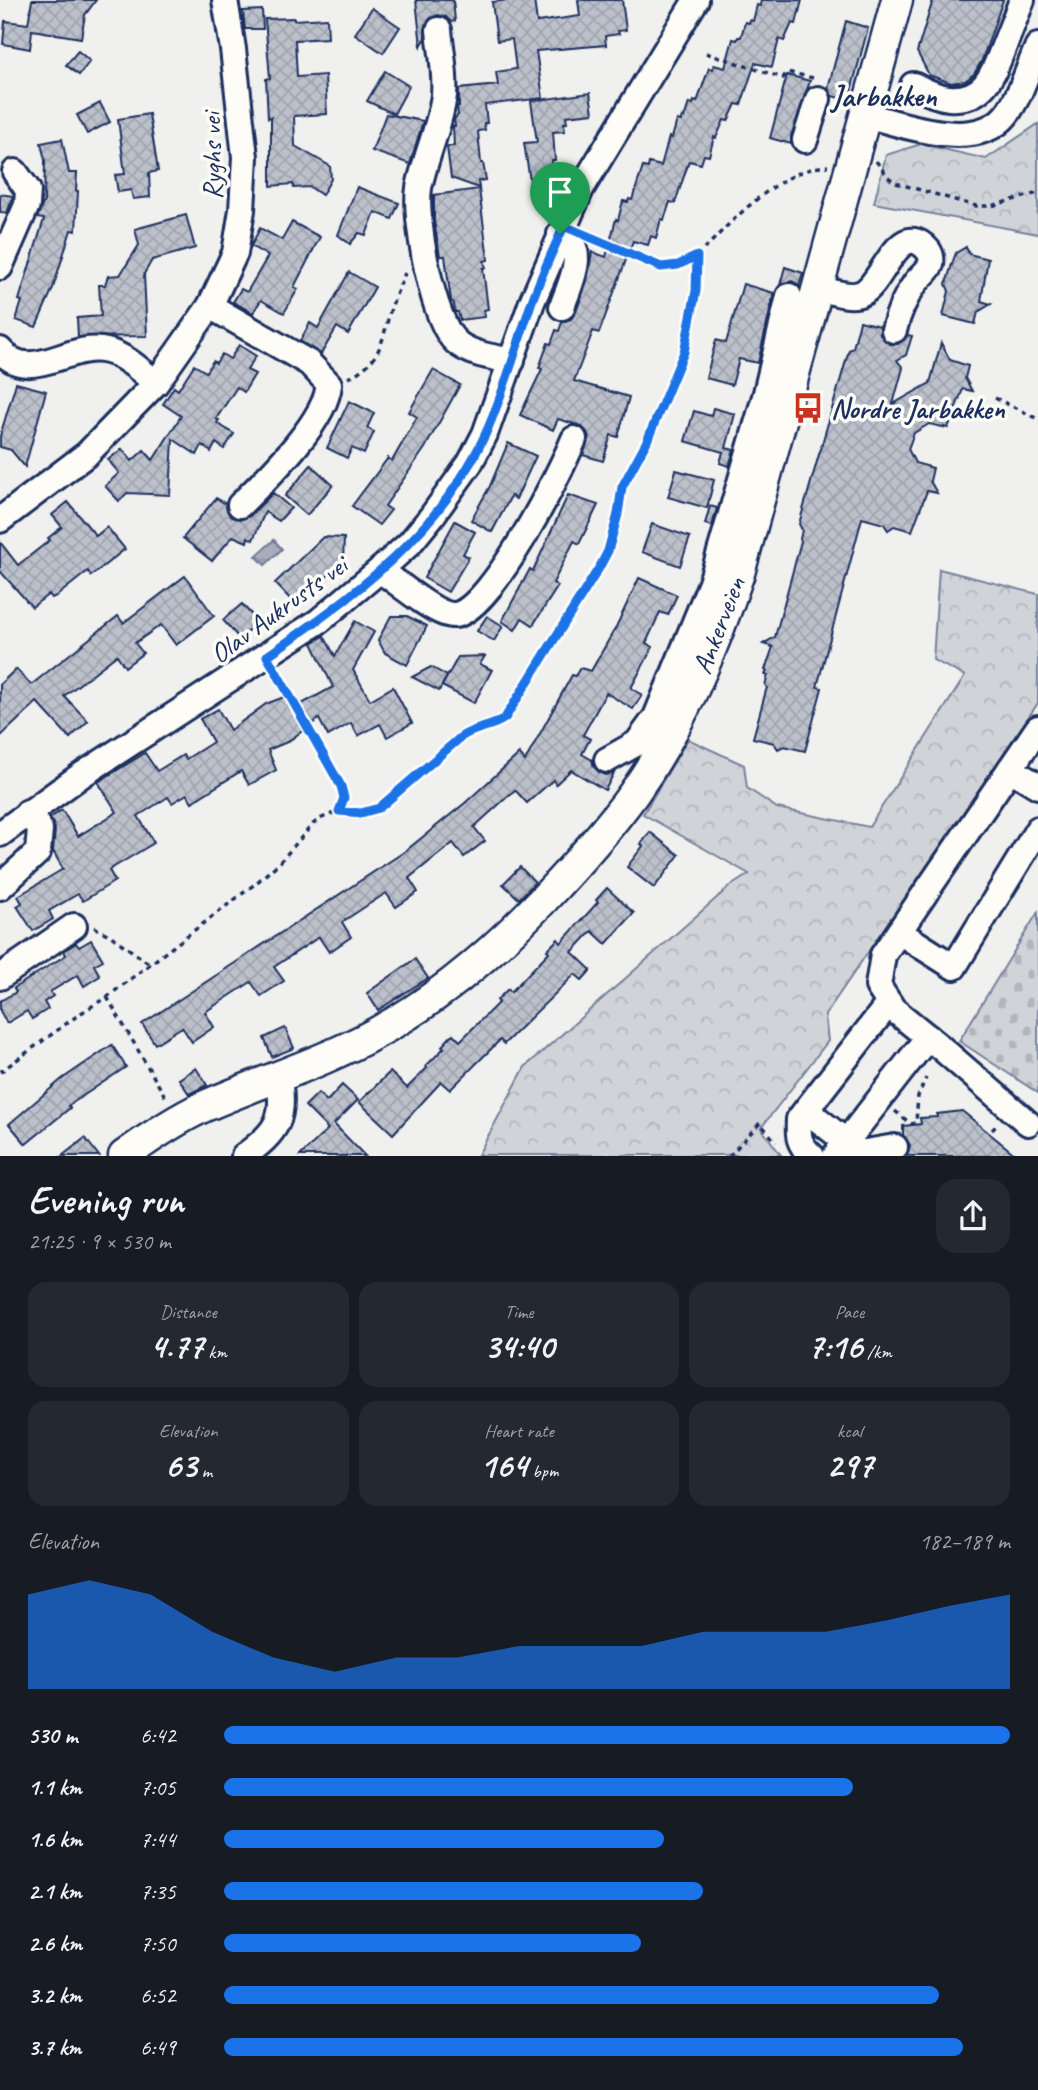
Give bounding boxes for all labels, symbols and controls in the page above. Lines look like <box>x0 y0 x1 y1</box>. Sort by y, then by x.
district label: Jarbakken <box>829 77 938 115</box>
street label: Ryghs vei <box>193 108 230 200</box>
pin <box>530 162 590 234</box>
icon: arrive <box>541 173 579 211</box>
bus stop icon: Nordre Jarbakken <box>791 391 825 425</box>
place label: Nordre Jarbakken <box>831 391 1006 426</box>
street label: Olav Aukrusts vei <box>203 546 357 671</box>
street label: Ankerveien <box>684 571 753 679</box>
text: Evening run <box>28 1177 184 1224</box>
button: share <box>936 1179 1010 1253</box>
text: 21:25 · 9 × 530 m <box>28 1227 171 1256</box>
text: Distance <box>160 1300 217 1324</box>
text: Time <box>504 1300 534 1324</box>
text: Pace <box>835 1300 864 1324</box>
text: 4.77 <box>150 1324 204 1369</box>
text: 34:40 <box>484 1324 554 1369</box>
text: 7:16 <box>808 1324 862 1369</box>
text: km <box>204 1340 227 1364</box>
text: /km <box>862 1340 892 1364</box>
text: Elevation <box>159 1419 218 1443</box>
text: Heart rate <box>484 1419 554 1443</box>
text: kcal <box>837 1419 862 1443</box>
text: 63 <box>165 1443 197 1488</box>
text: 164 <box>480 1443 528 1488</box>
text: 297 <box>826 1443 873 1488</box>
text: m <box>197 1459 212 1483</box>
text: bpm <box>528 1459 558 1483</box>
text: Elevation <box>28 1527 99 1556</box>
text: 182–189 m <box>919 1527 1010 1556</box>
text: 530 m <box>28 1721 77 1750</box>
text: 6:42 <box>140 1721 176 1750</box>
text: 1.1 km <box>28 1773 82 1802</box>
text: 7:05 <box>140 1773 176 1802</box>
text: 1.6 km <box>28 1825 82 1854</box>
text: 7:44 <box>140 1825 176 1854</box>
text: 2.1 km <box>28 1877 82 1906</box>
text: 7:35 <box>140 1877 176 1906</box>
text: 2.6 km <box>28 1929 82 1958</box>
text: 7:50 <box>140 1929 176 1958</box>
text: 3.2 km <box>28 1981 82 2010</box>
text: 6:52 <box>140 1981 176 2010</box>
text: 3.7 km <box>28 2033 81 2062</box>
text: 6:49 <box>140 2033 176 2062</box>

